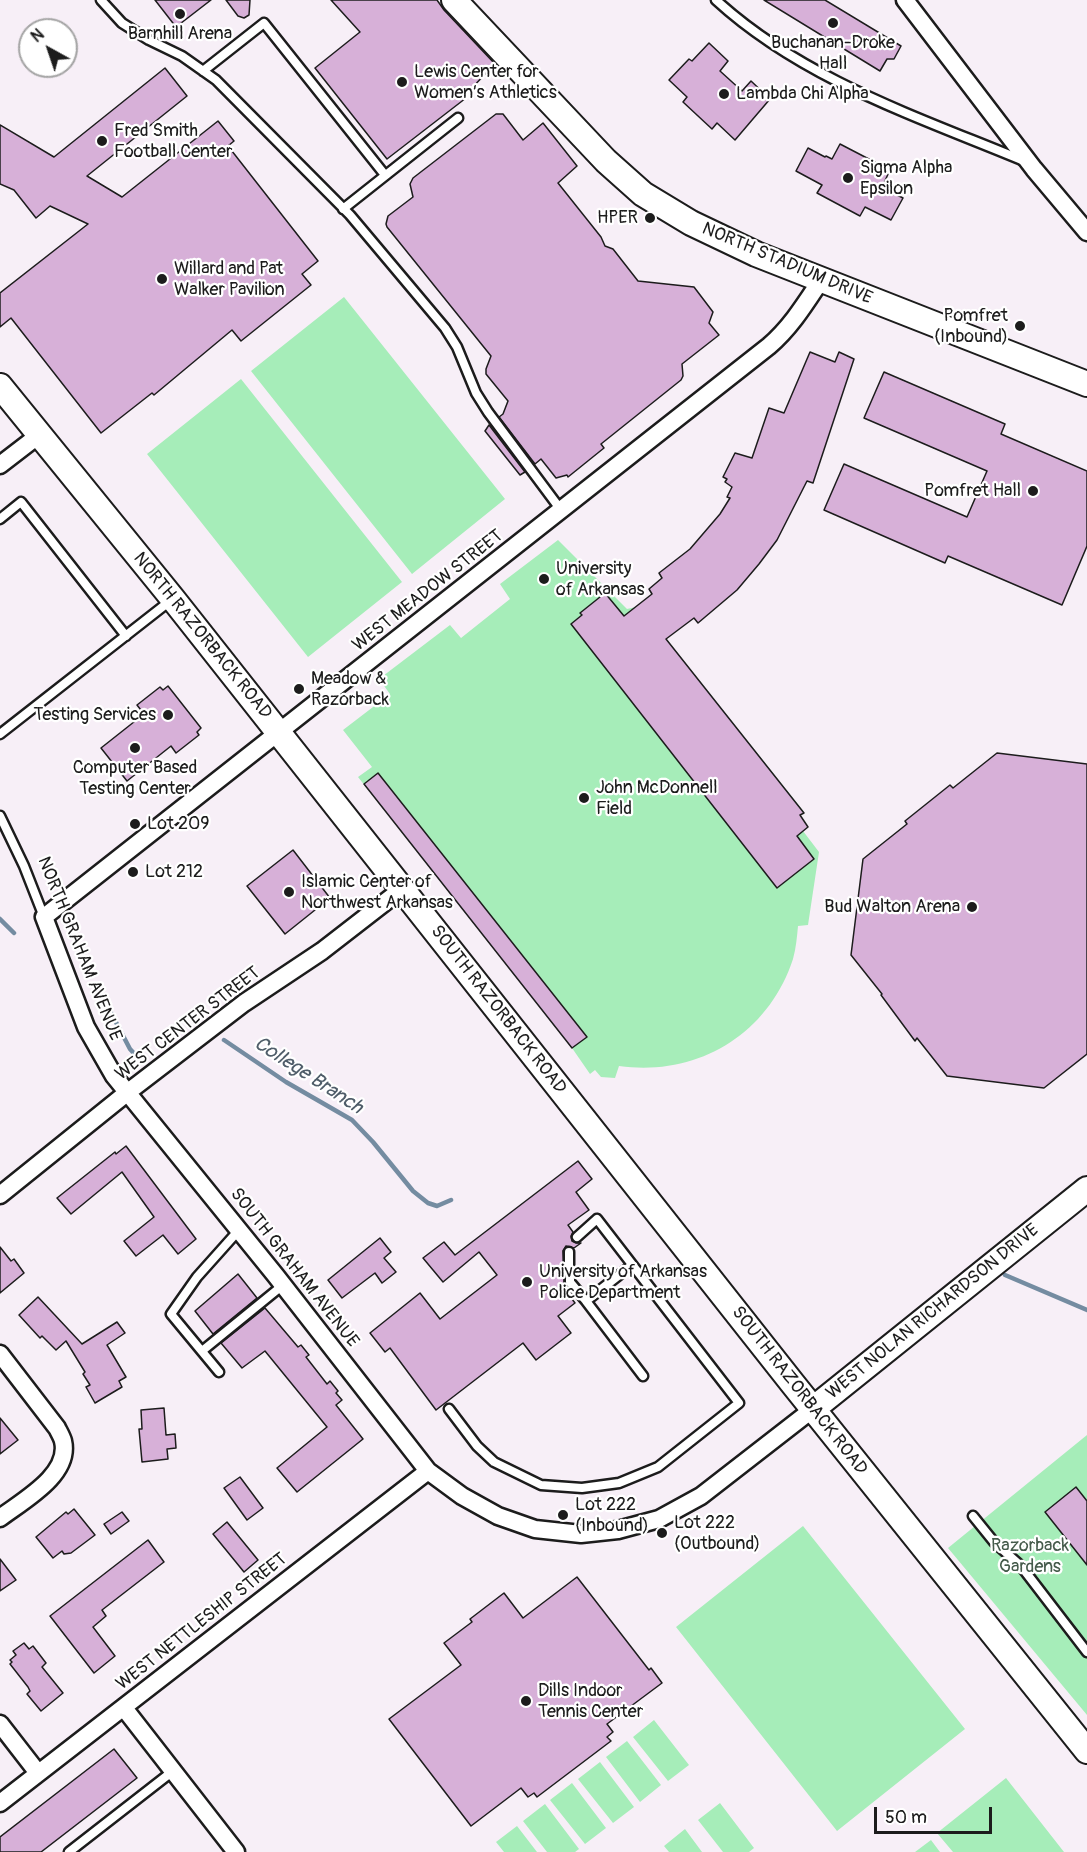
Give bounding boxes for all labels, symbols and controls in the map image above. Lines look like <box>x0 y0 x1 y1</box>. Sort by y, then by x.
marker: Barnhill Arena <box>173 7 187 21</box>
marker: Buchanan-Droke Hall <box>826 16 840 30</box>
north arrow <box>18 18 78 78</box>
place label: Barnhill Arena <box>128 23 232 45</box>
text: N <box>27 25 48 47</box>
place label: Buchanan-Droke Hall <box>771 32 895 74</box>
place label: Lewis Center for Women’s Athletics <box>414 61 557 104</box>
marker: Lewis Center for Women’s Athletics <box>395 75 409 89</box>
place label: Lambda Chi Alpha <box>736 83 869 105</box>
marker: Lambda Chi Alpha <box>717 87 731 101</box>
place label: Fred Smith Football Center <box>114 120 232 162</box>
marker: Fred Smith Football Center <box>95 134 109 148</box>
place label: Sigma Alpha Epsilon <box>860 157 952 200</box>
marker: Sigma Alpha Epsilon <box>841 171 855 185</box>
place label: HPER <box>597 207 638 229</box>
marker: HPER <box>643 211 657 225</box>
street label: NORTH STADIUM DRIVE <box>699 218 875 310</box>
place label: Willard and Pat Walker Pavilion <box>174 258 285 300</box>
marker: Willard and Pat Walker Pavilion <box>155 272 169 286</box>
place label: Pomfret (Inbound) <box>934 305 1008 348</box>
marker: Pomfret (Inbound) <box>1013 319 1027 333</box>
place label: Pomfret Hall <box>924 480 1021 502</box>
marker: Pomfret Hall <box>1026 484 1040 498</box>
street label: WEST MEADOW STREET <box>349 526 507 656</box>
street label: NORTH RAZORBACK ROAD <box>128 548 276 724</box>
place label: University of Arkansas <box>556 558 645 600</box>
marker: University of Arkansas <box>537 572 551 586</box>
place label: Meadow & Razorback <box>311 668 389 710</box>
marker: Meadow & Razorback <box>292 682 306 696</box>
place label: Testing Services <box>34 704 156 726</box>
marker: Testing Services <box>161 708 175 722</box>
marker: Computer Based Testing Center <box>128 741 142 755</box>
place label: Computer Based Testing Center <box>73 757 197 800</box>
place label: John McDonnell Field <box>596 777 718 820</box>
marker: John McDonnell Field <box>577 791 591 805</box>
place label: Lot 209 <box>147 813 210 835</box>
marker: Lot 209 <box>128 817 142 831</box>
street label: NORTH GRAHAM AVENUE <box>32 854 126 1044</box>
place label: Lot 212 <box>145 861 203 883</box>
marker: Lot 212 <box>126 865 140 879</box>
place label: Islamic Center of Northwest Arkansas <box>301 871 453 914</box>
marker: Islamic Center of Northwest Arkansas <box>282 885 296 899</box>
place label: Bud Walton Arena <box>824 896 960 918</box>
marker: Bud Walton Arena <box>965 900 979 914</box>
street label: SOUTH RAZORBACK ROAD <box>425 921 571 1099</box>
street label: WEST CENTER STREET <box>111 963 265 1085</box>
water label: College Branch <box>249 1032 367 1120</box>
street label: SOUTH GRAHAM AVENUE <box>225 1184 363 1352</box>
street label: WEST NOLAN RICHARDSON DRIVE <box>822 1220 1044 1404</box>
place label: University of Arkansas Police Department <box>539 1261 707 1304</box>
marker: University of Arkansas Police Department <box>520 1275 534 1289</box>
street label: SOUTH RAZORBACK ROAD <box>726 1302 872 1480</box>
place label: Lot 222 (Inbound) <box>575 1494 649 1537</box>
marker: Lot 222 (Inbound) <box>556 1508 570 1522</box>
place label: Lot 222 (Outbound) <box>674 1512 760 1555</box>
marker: Lot 222 (Outbound) <box>655 1526 669 1540</box>
park label: Razorback Gardens <box>991 1535 1069 1578</box>
street label: WEST NETTLESHIP STREET <box>112 1549 292 1695</box>
place label: Dills Indoor Tennis Center <box>538 1680 643 1722</box>
marker: Dills Indoor Tennis Center <box>519 1694 533 1708</box>
scale bar <box>877 1795 996 1833</box>
text: 50 m <box>885 1806 927 1829</box>

